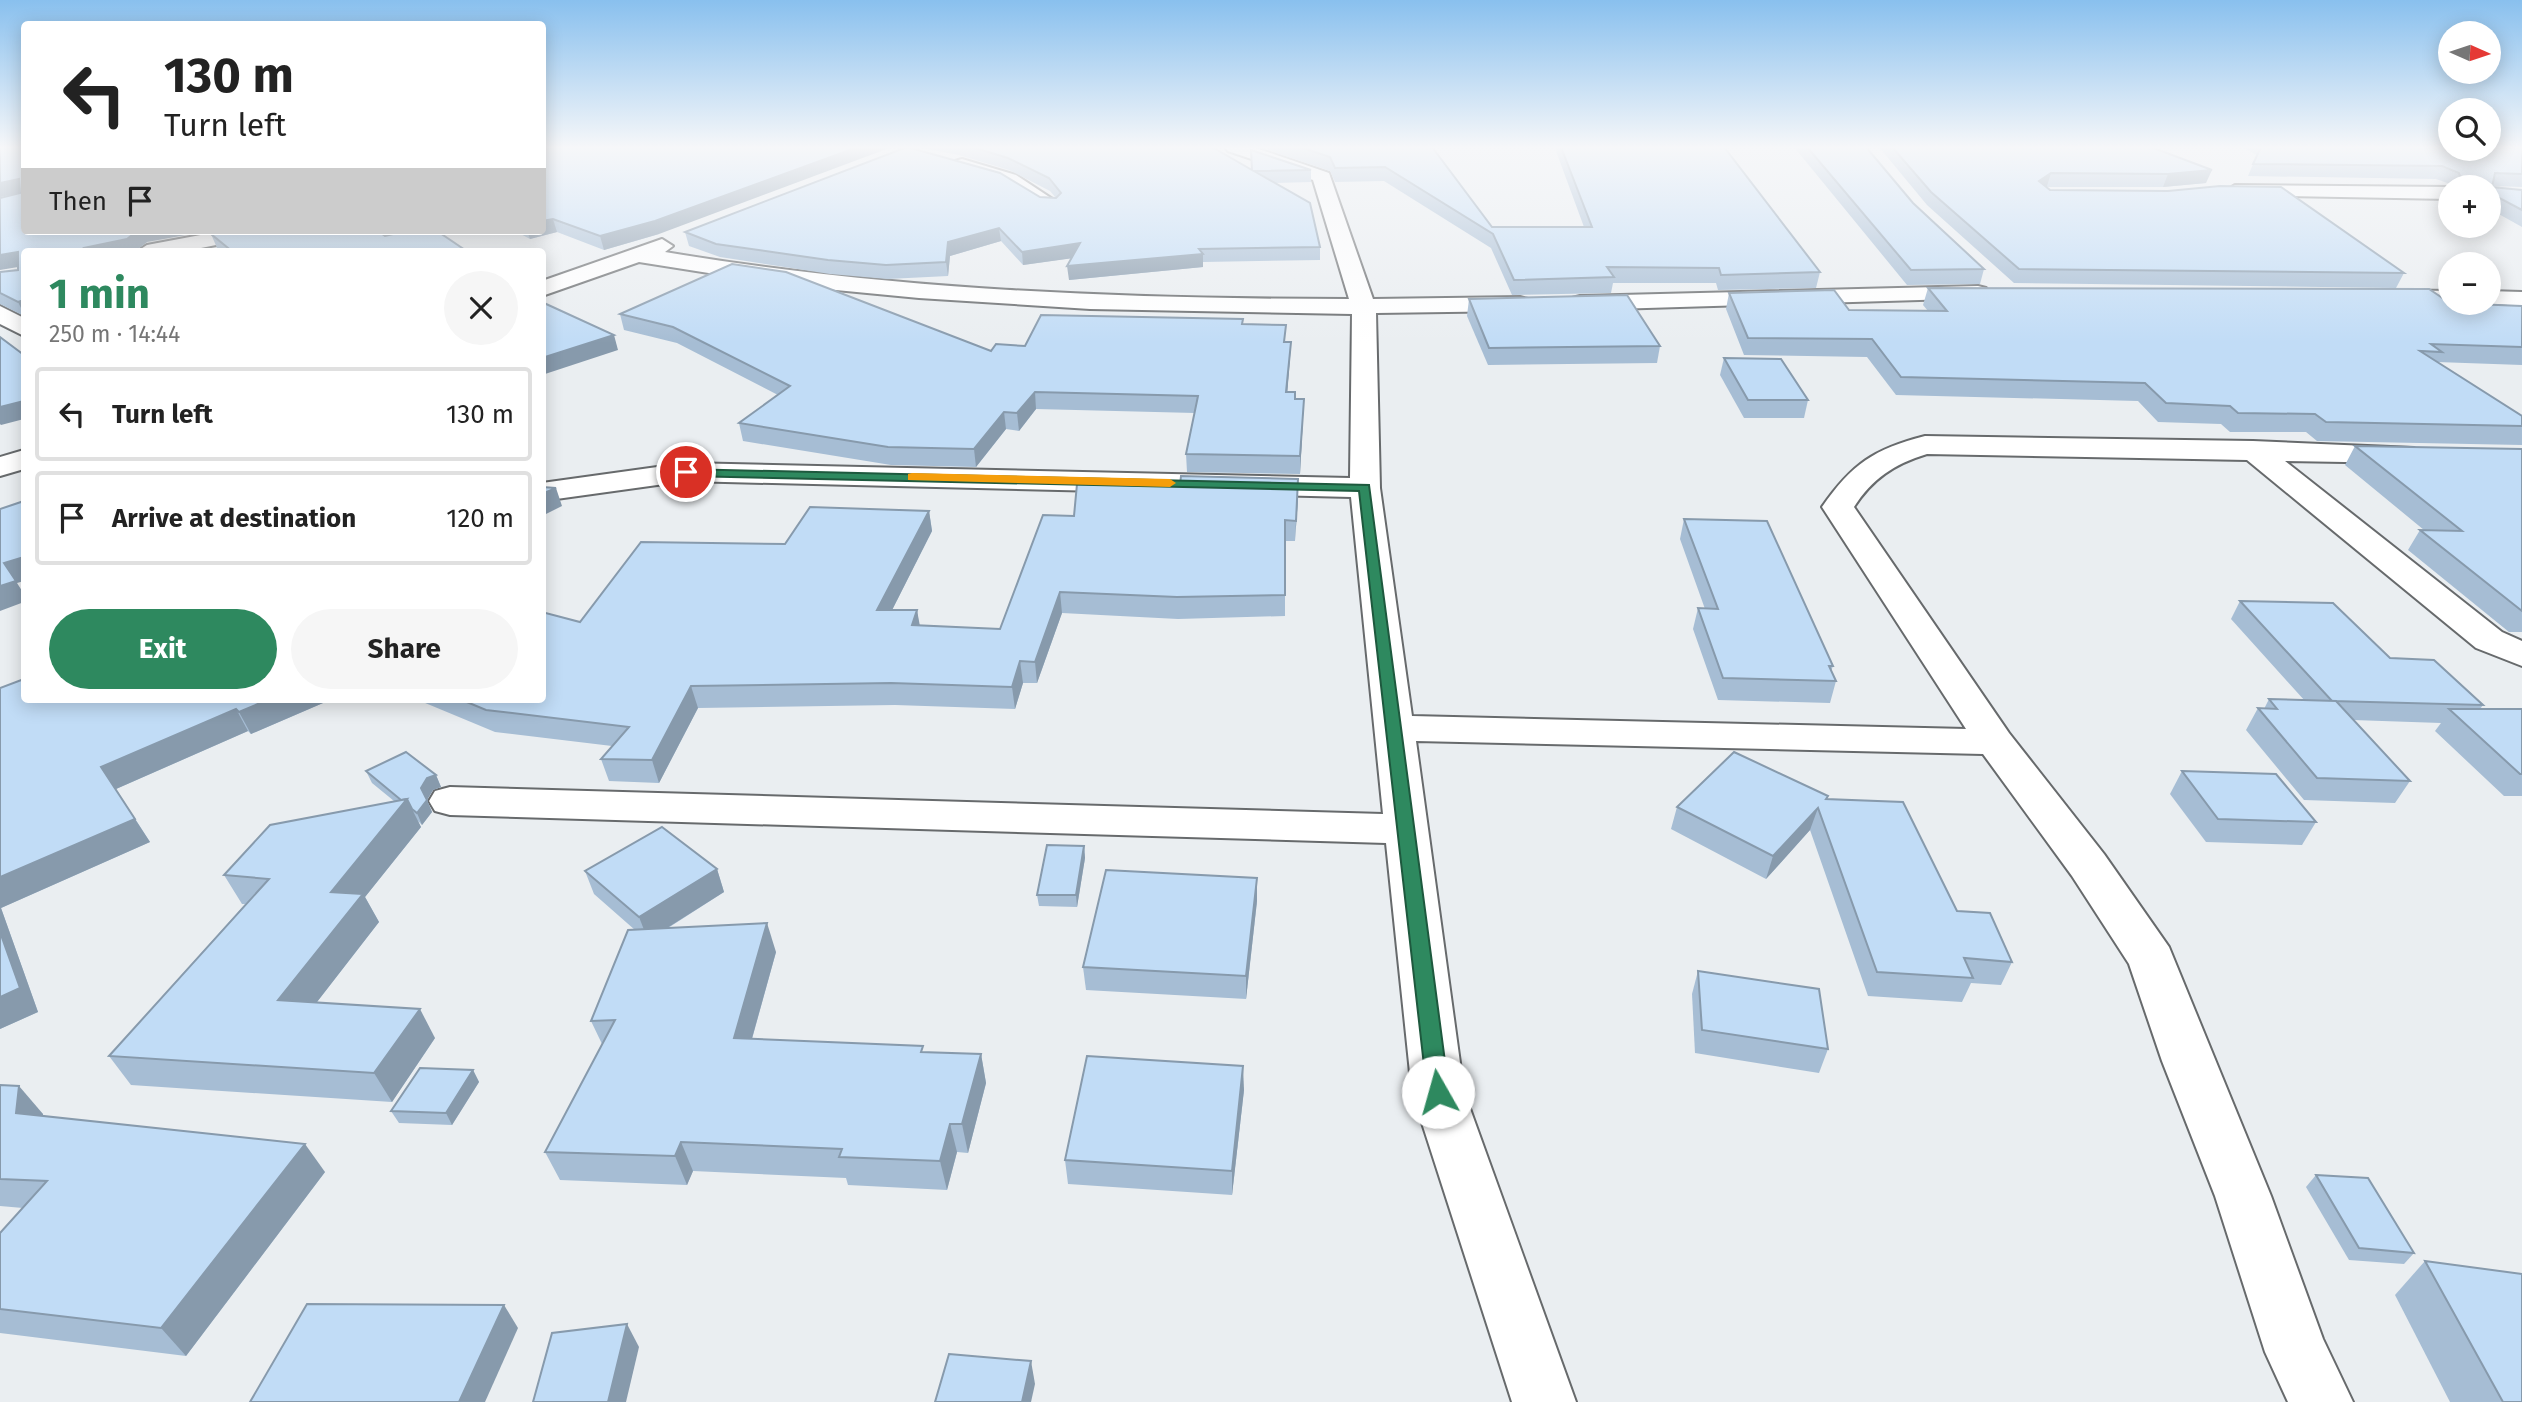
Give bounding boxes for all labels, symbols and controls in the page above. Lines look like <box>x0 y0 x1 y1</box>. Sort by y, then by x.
north arrow <box>2438 21 2501 84</box>
map controls <box>2438 21 2501 315</box>
text: 130 m <box>164 46 294 105</box>
icon: left <box>49 49 140 140</box>
button: search <box>2438 98 2501 161</box>
text: Turn left <box>164 106 286 144</box>
button: + <box>2438 175 2501 238</box>
icon: arrive <box>121 182 159 220</box>
text: Then <box>49 186 107 217</box>
button: − <box>2438 252 2501 315</box>
text: 1 min <box>49 269 150 319</box>
button: close <box>444 271 518 345</box>
text: 250 m · 14:44 <box>49 320 180 348</box>
icon: left <box>53 395 91 433</box>
text: Turn left <box>112 399 213 430</box>
text: 130 m <box>446 399 514 430</box>
pin <box>656 442 716 502</box>
icon: arrive <box>667 453 705 491</box>
icon: arrive <box>53 499 91 537</box>
text: Arrive at destination <box>112 503 356 534</box>
text: 120 m <box>446 503 514 534</box>
button: Exit <box>49 609 277 689</box>
button: Share <box>291 609 518 689</box>
position arrow <box>1401 1055 1475 1129</box>

